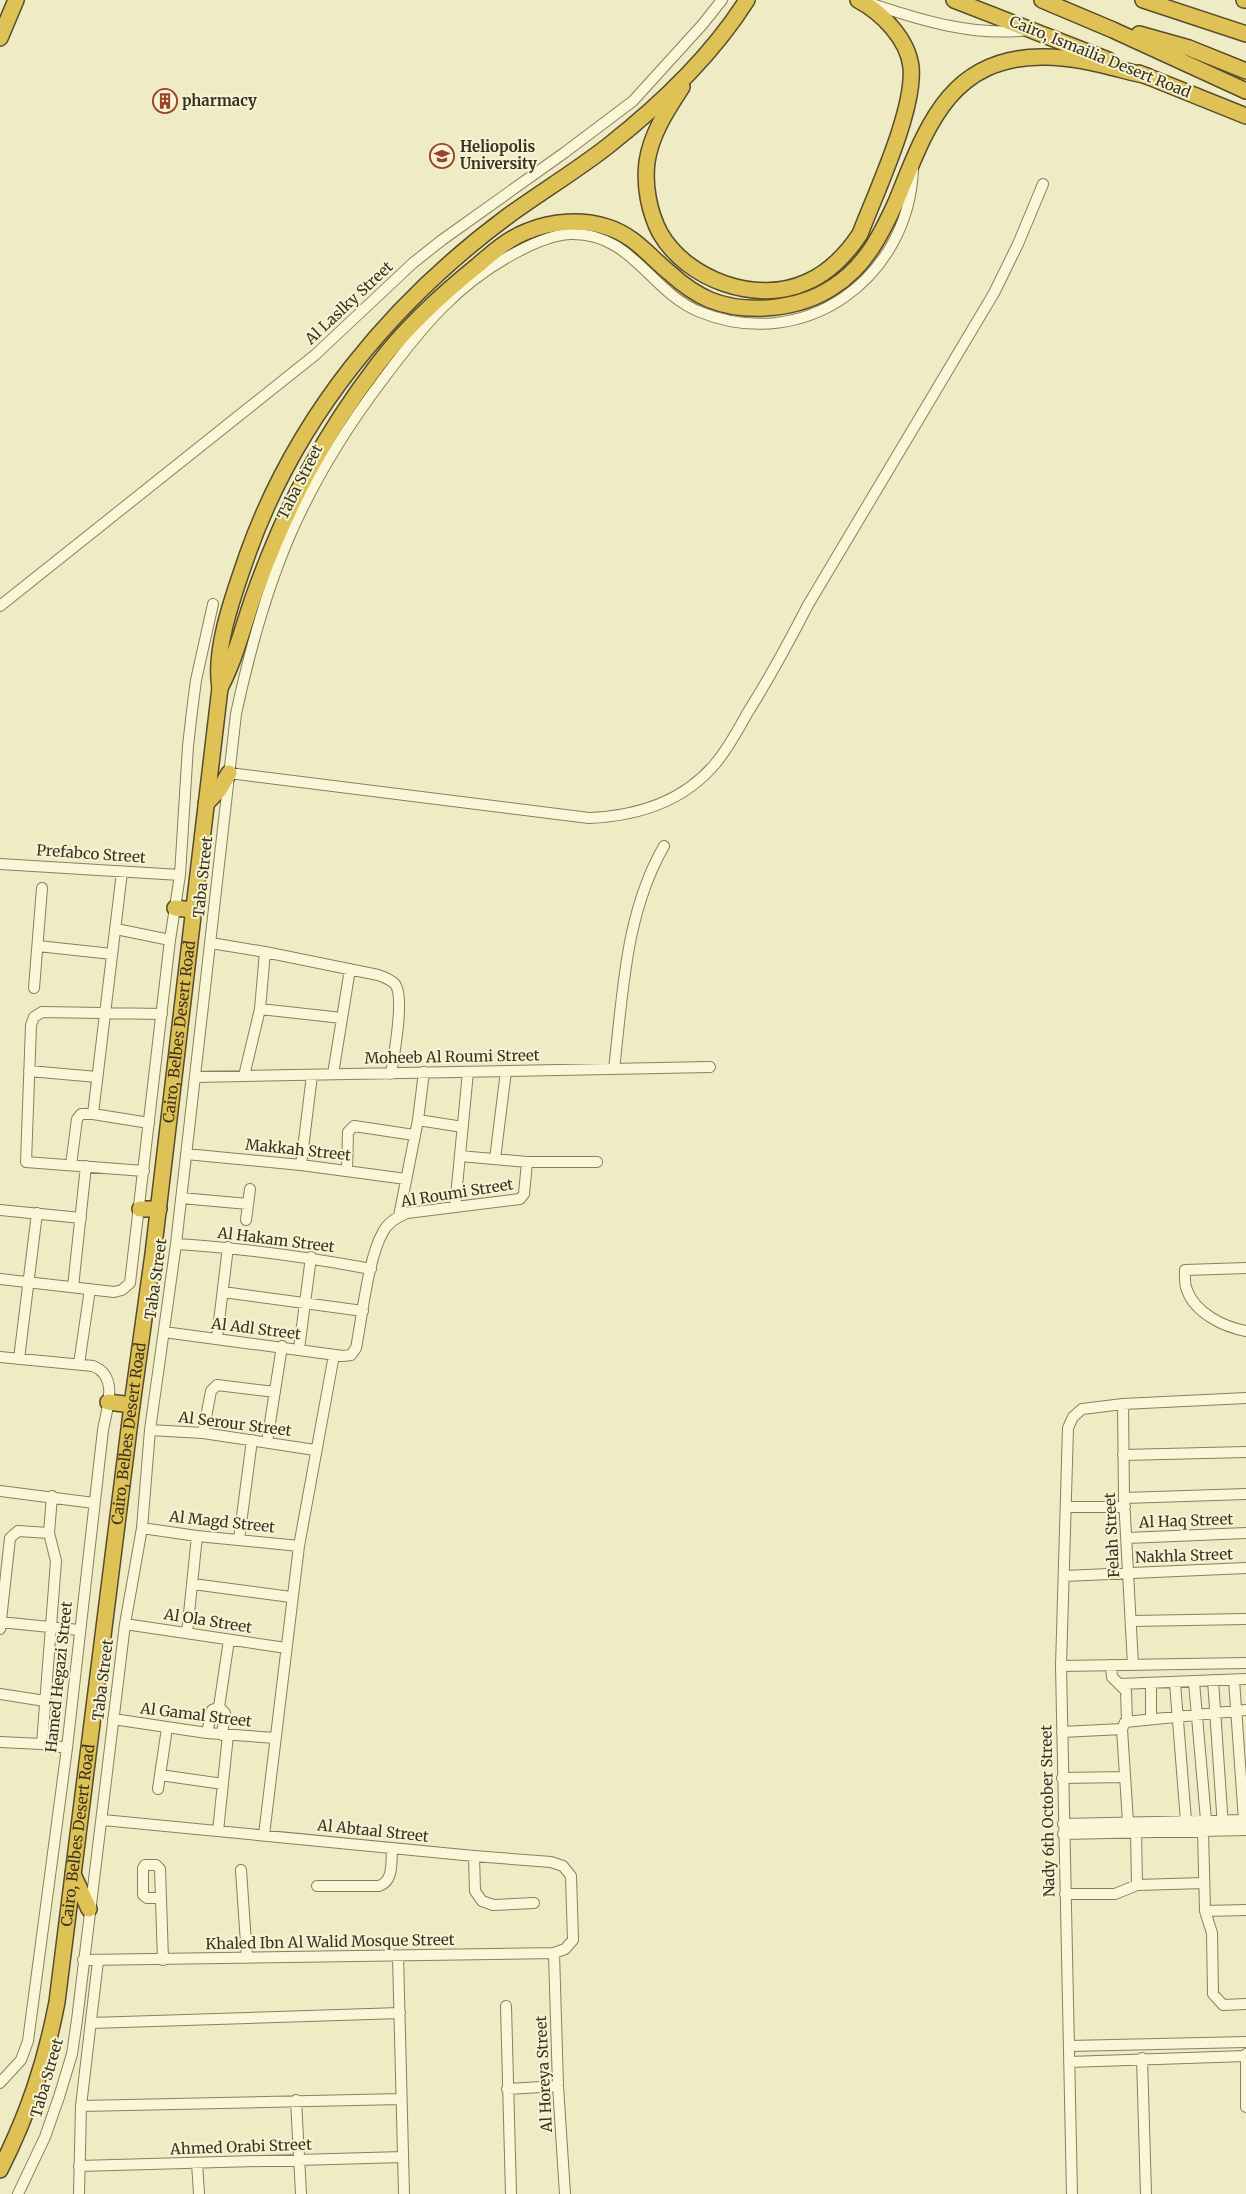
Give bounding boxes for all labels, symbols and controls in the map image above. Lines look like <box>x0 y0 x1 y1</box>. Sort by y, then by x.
street label: Cairo, Ismailia Desert Road <box>1007 11 1194 102</box>
building icon: pharmacy <box>152 88 178 114</box>
place label: pharmacy <box>182 91 257 110</box>
place label: Heliopolis University <box>460 137 537 173</box>
school or university icon: Heliopolis University <box>429 143 455 169</box>
street label: Al Laslky Street <box>300 257 397 349</box>
street label: Taba Street <box>273 441 327 523</box>
street label: Taba Street <box>189 835 216 919</box>
street label: Prefabco Street <box>36 840 146 867</box>
street label: Cairo, Belbes Desert Road <box>159 939 199 1124</box>
street label: Moheeb Al Roumi Street <box>364 1045 540 1068</box>
street label: Makkah Street <box>244 1135 352 1165</box>
street label: Al Roumi Street <box>398 1174 515 1211</box>
street label: Al Hakam Street <box>215 1223 336 1256</box>
street label: Taba Street <box>140 1237 171 1321</box>
street label: Al Adl Street <box>209 1313 302 1343</box>
street label: Cairo, Belbes Desert Road <box>107 1341 150 1526</box>
street label: Al Serour Street <box>177 1407 293 1440</box>
street label: Felah Street <box>1100 1492 1123 1578</box>
street label: Al Magd Street <box>167 1506 276 1537</box>
street label: Al Haq Street <box>1137 1509 1234 1532</box>
street label: Nakhla Street <box>1135 1544 1233 1567</box>
street label: Hamed Hegazi Street <box>41 1600 76 1753</box>
street label: Al Ola Street <box>162 1604 254 1637</box>
street label: Taba Street <box>88 1638 117 1722</box>
street label: Al Gamal Street <box>138 1698 253 1731</box>
street label: Nady 6th October Street <box>1036 1725 1059 1897</box>
street label: Cairo, Belbes Desert Road <box>57 1743 98 1927</box>
street label: Al Abtaal Street <box>315 1815 430 1846</box>
street label: Khaled Ibn Al Walid Mosque Street <box>205 1930 455 1953</box>
street label: Al Horeya Street <box>531 2015 556 2134</box>
street label: Taba Street <box>26 2036 67 2120</box>
street label: Ahmed Orabi Street <box>169 2135 312 2159</box>

